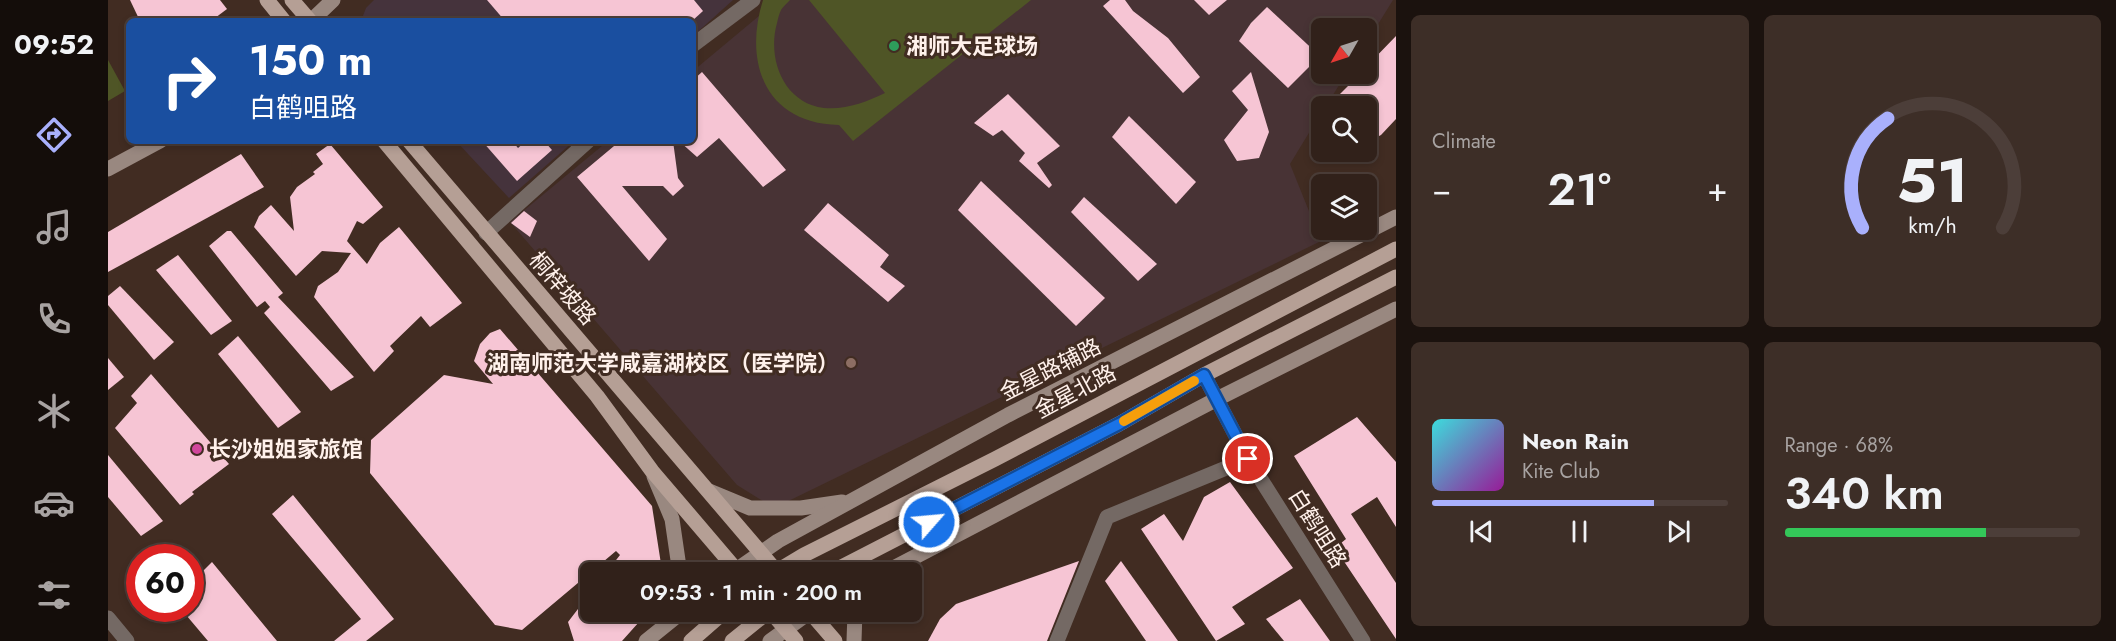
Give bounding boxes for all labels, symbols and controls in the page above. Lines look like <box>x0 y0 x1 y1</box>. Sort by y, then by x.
north arrow <box>1311 18 1377 84</box>
map controls <box>1311 18 1377 240</box>
text: 09:52 <box>14 25 94 64</box>
text: 150 m <box>249 30 372 91</box>
place label: 湘师大足球场 <box>906 30 1038 62</box>
marker: 湘师大足球场 <box>887 39 901 53</box>
icon: right <box>150 42 228 120</box>
text: 白鹤咀路 <box>249 88 357 127</box>
button: search <box>1311 96 1377 162</box>
icon: directions <box>33 114 75 156</box>
text: Climate <box>1432 127 1496 156</box>
text: 51 <box>1896 135 1968 225</box>
text: 21° <box>1548 157 1611 222</box>
text: − <box>1432 166 1451 213</box>
text: + <box>1707 166 1728 213</box>
button: layers <box>1311 174 1377 240</box>
icon: music <box>33 206 75 248</box>
text: km/h <box>1908 210 1956 241</box>
street label: 桐梓坡路 <box>522 244 604 332</box>
icon: phone <box>33 298 75 340</box>
street label: 金星路辅路 <box>994 330 1106 408</box>
place label: 湖南师范大学咸嘉湖校区（医学院） <box>487 347 839 379</box>
marker: 湖南师范大学咸嘉湖校区（医学院） <box>844 356 858 370</box>
street label: 金星北路 <box>1029 356 1121 426</box>
icon: climate <box>33 390 75 432</box>
text: Neon Rain <box>1522 425 1629 457</box>
text: Range · 68% <box>1785 431 1893 460</box>
place label: 长沙姐姐家旅馆 <box>209 433 363 465</box>
pin <box>1222 433 1273 484</box>
marker: 长沙姐姐家旅馆 <box>190 442 204 456</box>
icon: arrive <box>1231 442 1264 475</box>
text: Kite Club <box>1522 457 1600 486</box>
text: 340 km <box>1785 461 1944 526</box>
icon: car <box>33 482 75 524</box>
street label: 白鹤咀路 <box>1281 482 1355 574</box>
position arrow <box>897 490 961 554</box>
icon: previous <box>1465 515 1498 548</box>
icon: pause <box>1563 515 1596 548</box>
icon: next <box>1662 515 1695 548</box>
speed limit sign: 60 <box>126 544 204 622</box>
icon: filters <box>33 574 75 616</box>
text: 09:53 · 1 min · 200 m <box>640 576 862 608</box>

